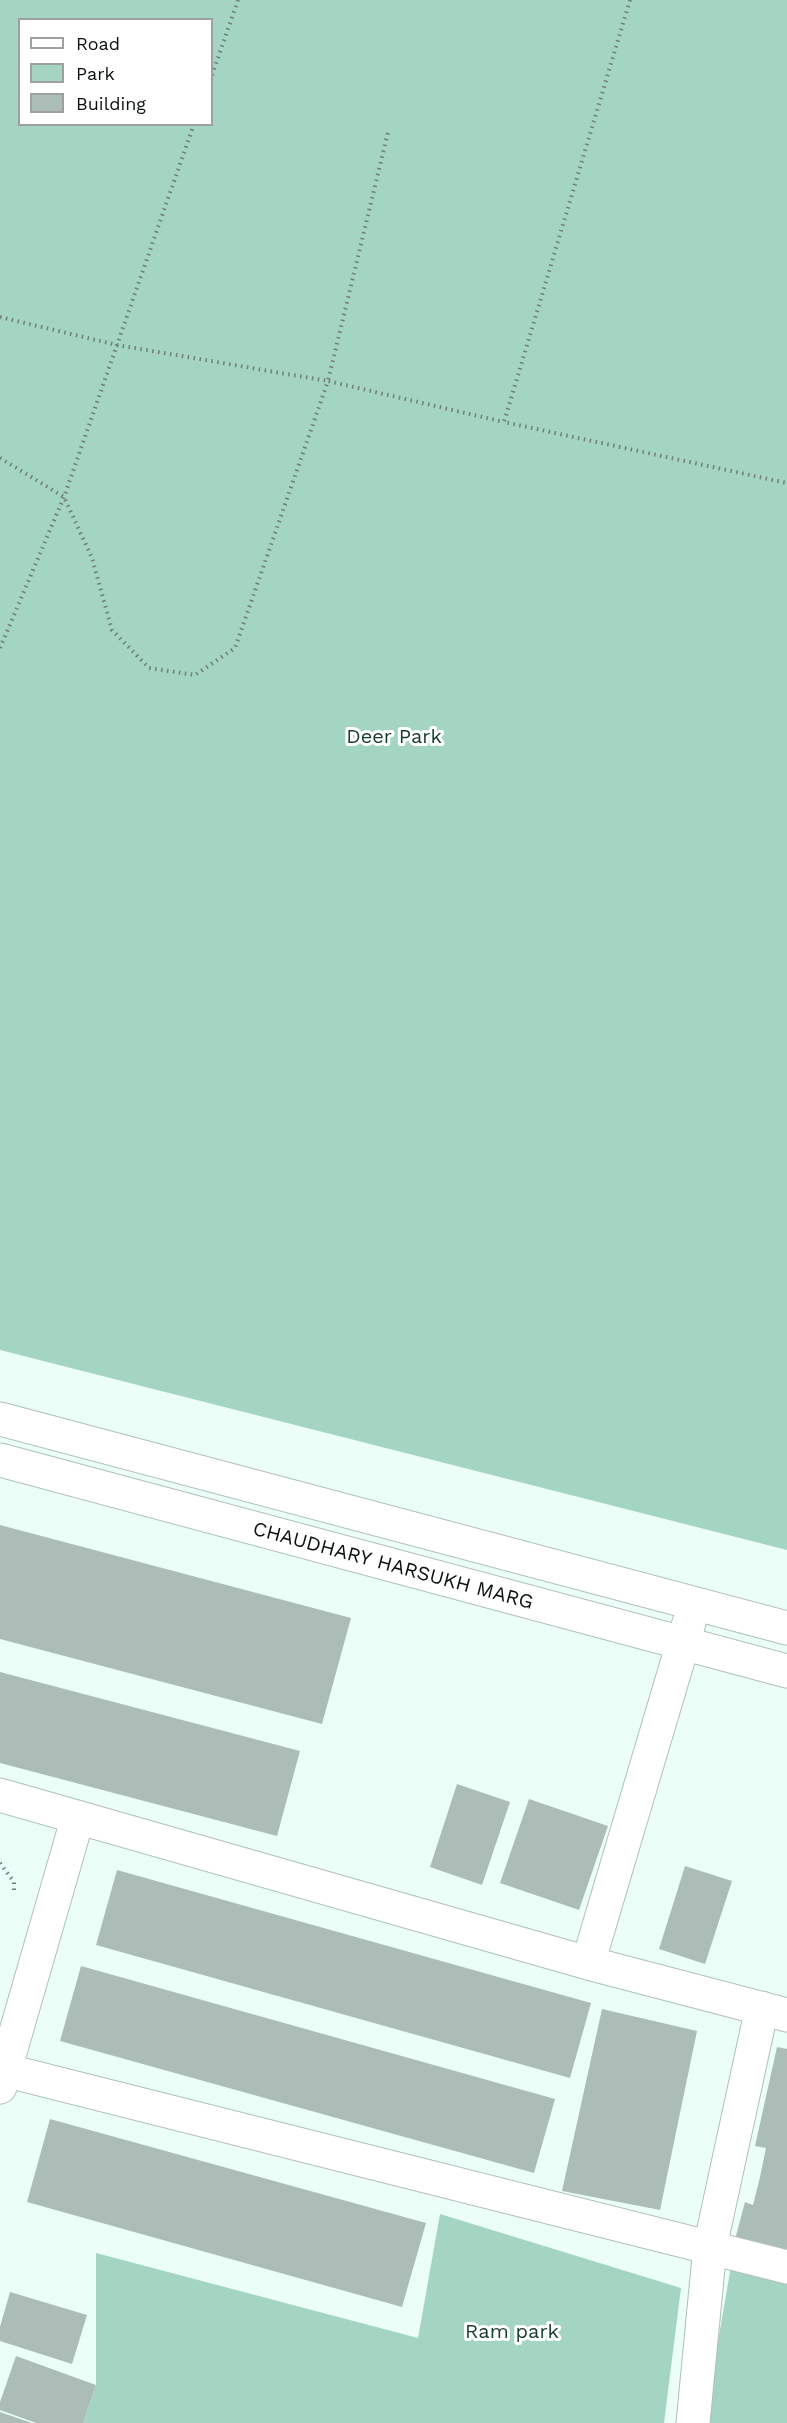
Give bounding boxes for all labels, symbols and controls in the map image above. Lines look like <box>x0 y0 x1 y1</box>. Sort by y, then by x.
legend <box>18 18 213 126</box>
text: Road <box>76 33 120 54</box>
text: Park <box>76 63 115 84</box>
text: Building <box>76 93 146 114</box>
park label: Deer Park <box>346 725 442 749</box>
street label: CHAUDHARY HARSUKH MARG <box>250 1517 536 1615</box>
park label: Ram park <box>465 2320 559 2344</box>

